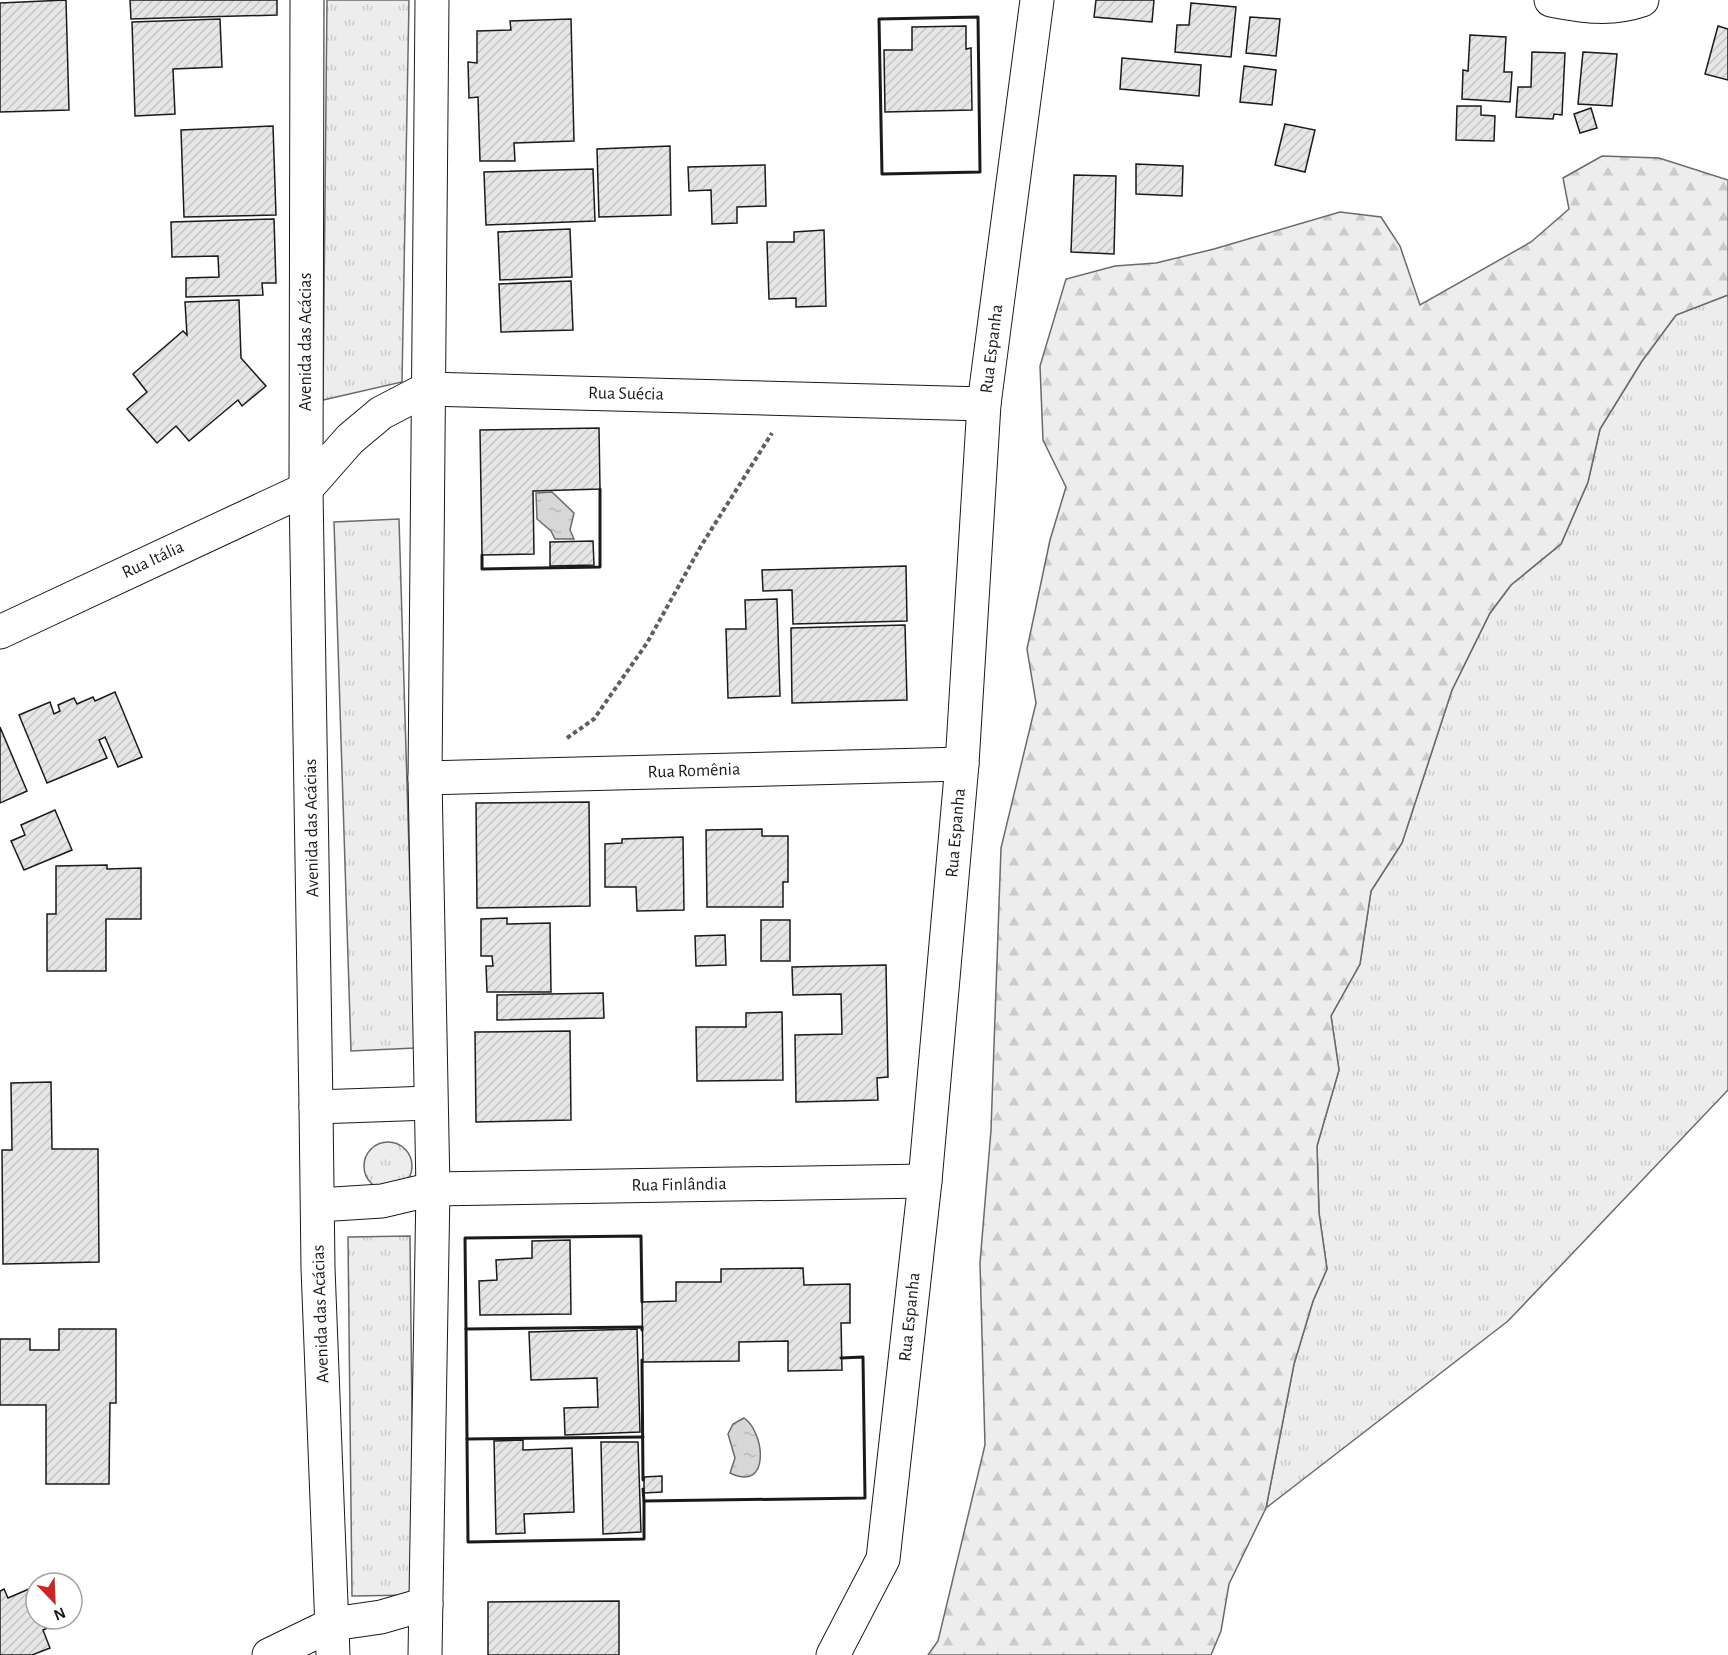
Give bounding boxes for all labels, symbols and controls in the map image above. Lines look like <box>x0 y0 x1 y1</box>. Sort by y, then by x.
street label: Avenida das Acácias <box>297 273 315 411</box>
street label: Rua Espanha <box>978 303 1006 395</box>
street label: Rua Suécia <box>588 384 664 404</box>
street label: Rua Itália <box>119 538 187 582</box>
street label: Avenida das Acácias <box>302 759 322 897</box>
street label: Rua Romênia <box>647 760 741 782</box>
street label: Rua Espanha <box>943 788 969 878</box>
street label: Rua Finlândia <box>631 1175 727 1195</box>
street label: Avenida das Acácias <box>310 1244 332 1384</box>
street label: Rua Espanha <box>896 1271 924 1363</box>
north arrow <box>24 1571 84 1631</box>
text: N <box>51 1604 68 1623</box>

